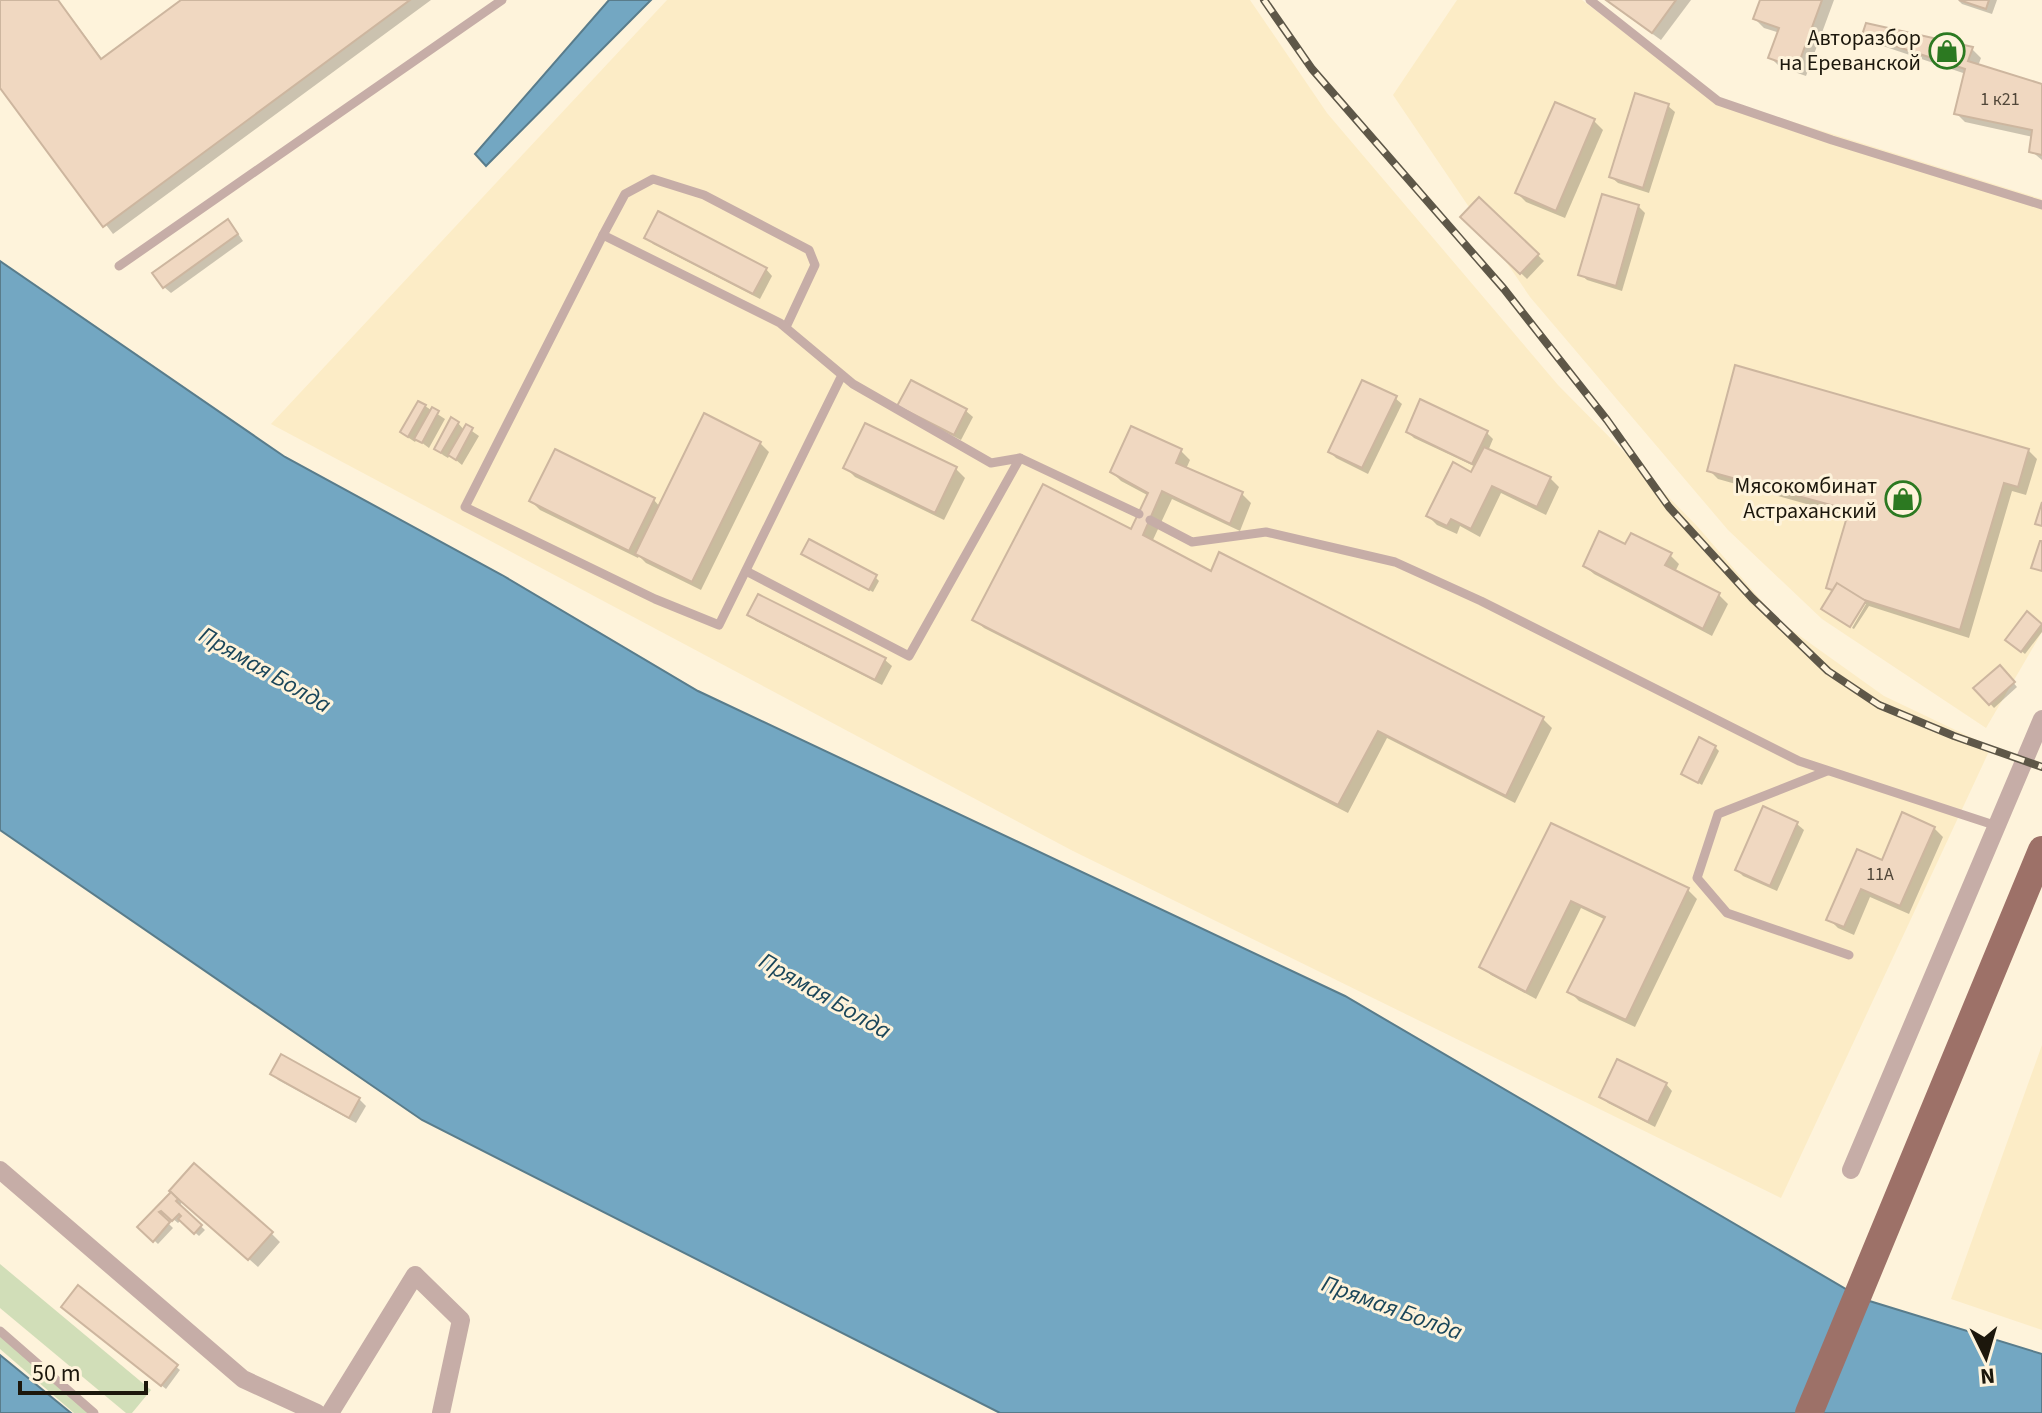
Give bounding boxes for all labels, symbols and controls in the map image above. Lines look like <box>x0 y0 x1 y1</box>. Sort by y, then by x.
place label: Авторазбор на Ереванской <box>1779 22 1921 79</box>
shop icon: Авторазбор на Ереванской <box>1928 32 1966 70</box>
house number: 1 к21 <box>1980 87 2020 112</box>
place label: Мясокомбинат Астраханский <box>1734 470 1877 527</box>
shop icon: Мясокомбинат Астраханский <box>1884 480 1922 518</box>
water label: Прямая Болда <box>192 618 338 722</box>
house number: 11А <box>1866 862 1894 887</box>
water label: Прямая Болда <box>752 944 898 1048</box>
water label: Прямая Болда <box>1317 1266 1467 1350</box>
north arrow <box>1946 1317 2026 1397</box>
scale bar <box>20 1345 146 1395</box>
text: 50 m <box>32 1356 81 1391</box>
text: N <box>1979 1359 1996 1393</box>

